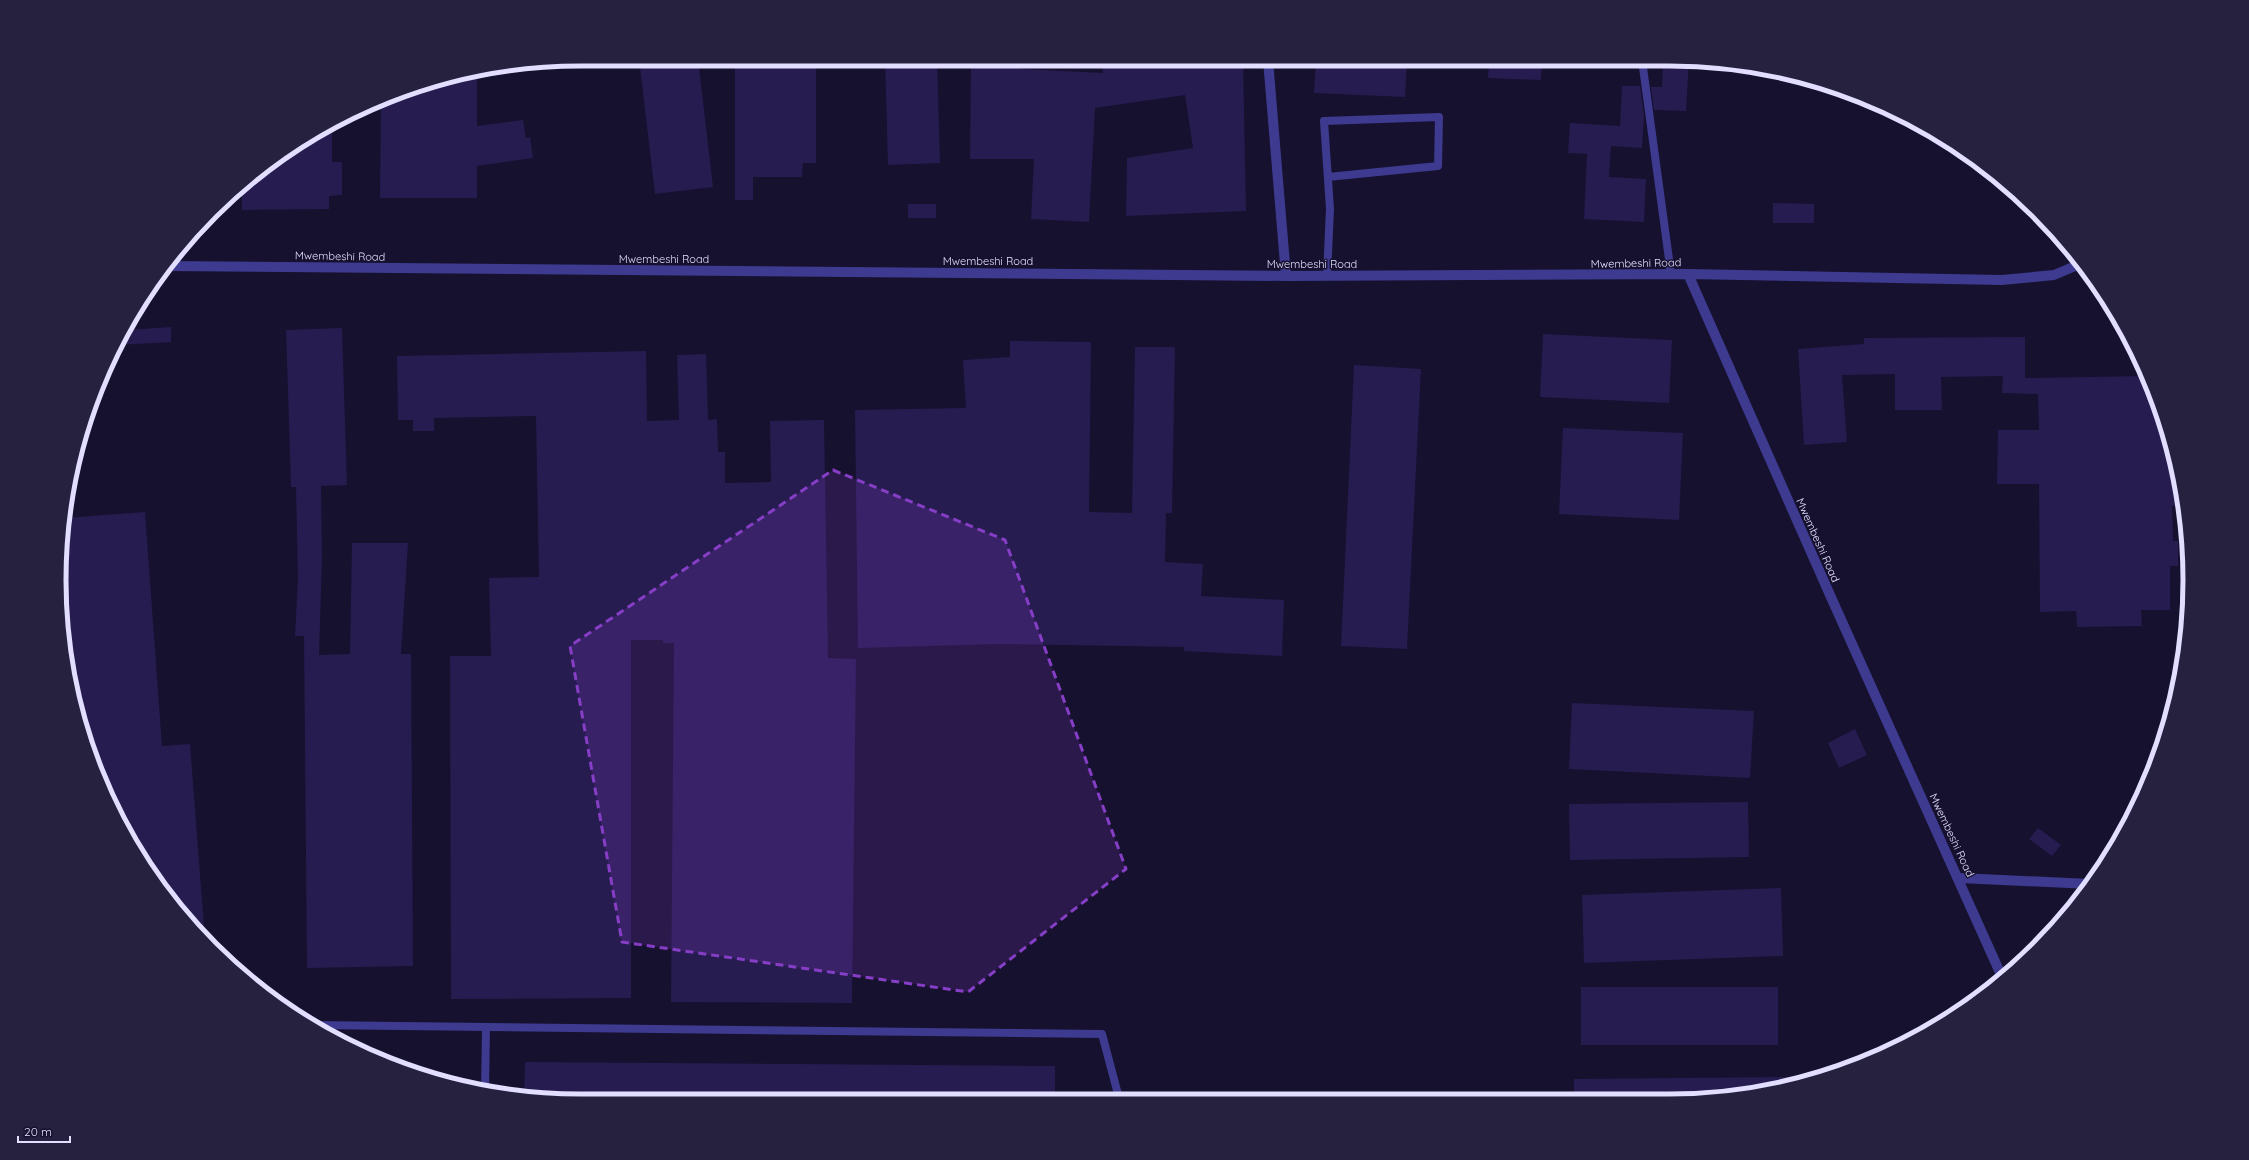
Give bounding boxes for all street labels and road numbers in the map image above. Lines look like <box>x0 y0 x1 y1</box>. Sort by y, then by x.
street label: Mwembeshi Road <box>295 248 385 264</box>
street label: Mwembeshi Road <box>619 252 709 266</box>
street label: Mwembeshi Road <box>943 254 1033 268</box>
street label: Mwembeshi Road <box>1591 255 1681 271</box>
street label: Mwembeshi Road <box>1267 257 1357 271</box>
street label: Mwembeshi Road <box>1793 496 1843 584</box>
street label: Mwembeshi Road <box>1927 791 1977 879</box>

